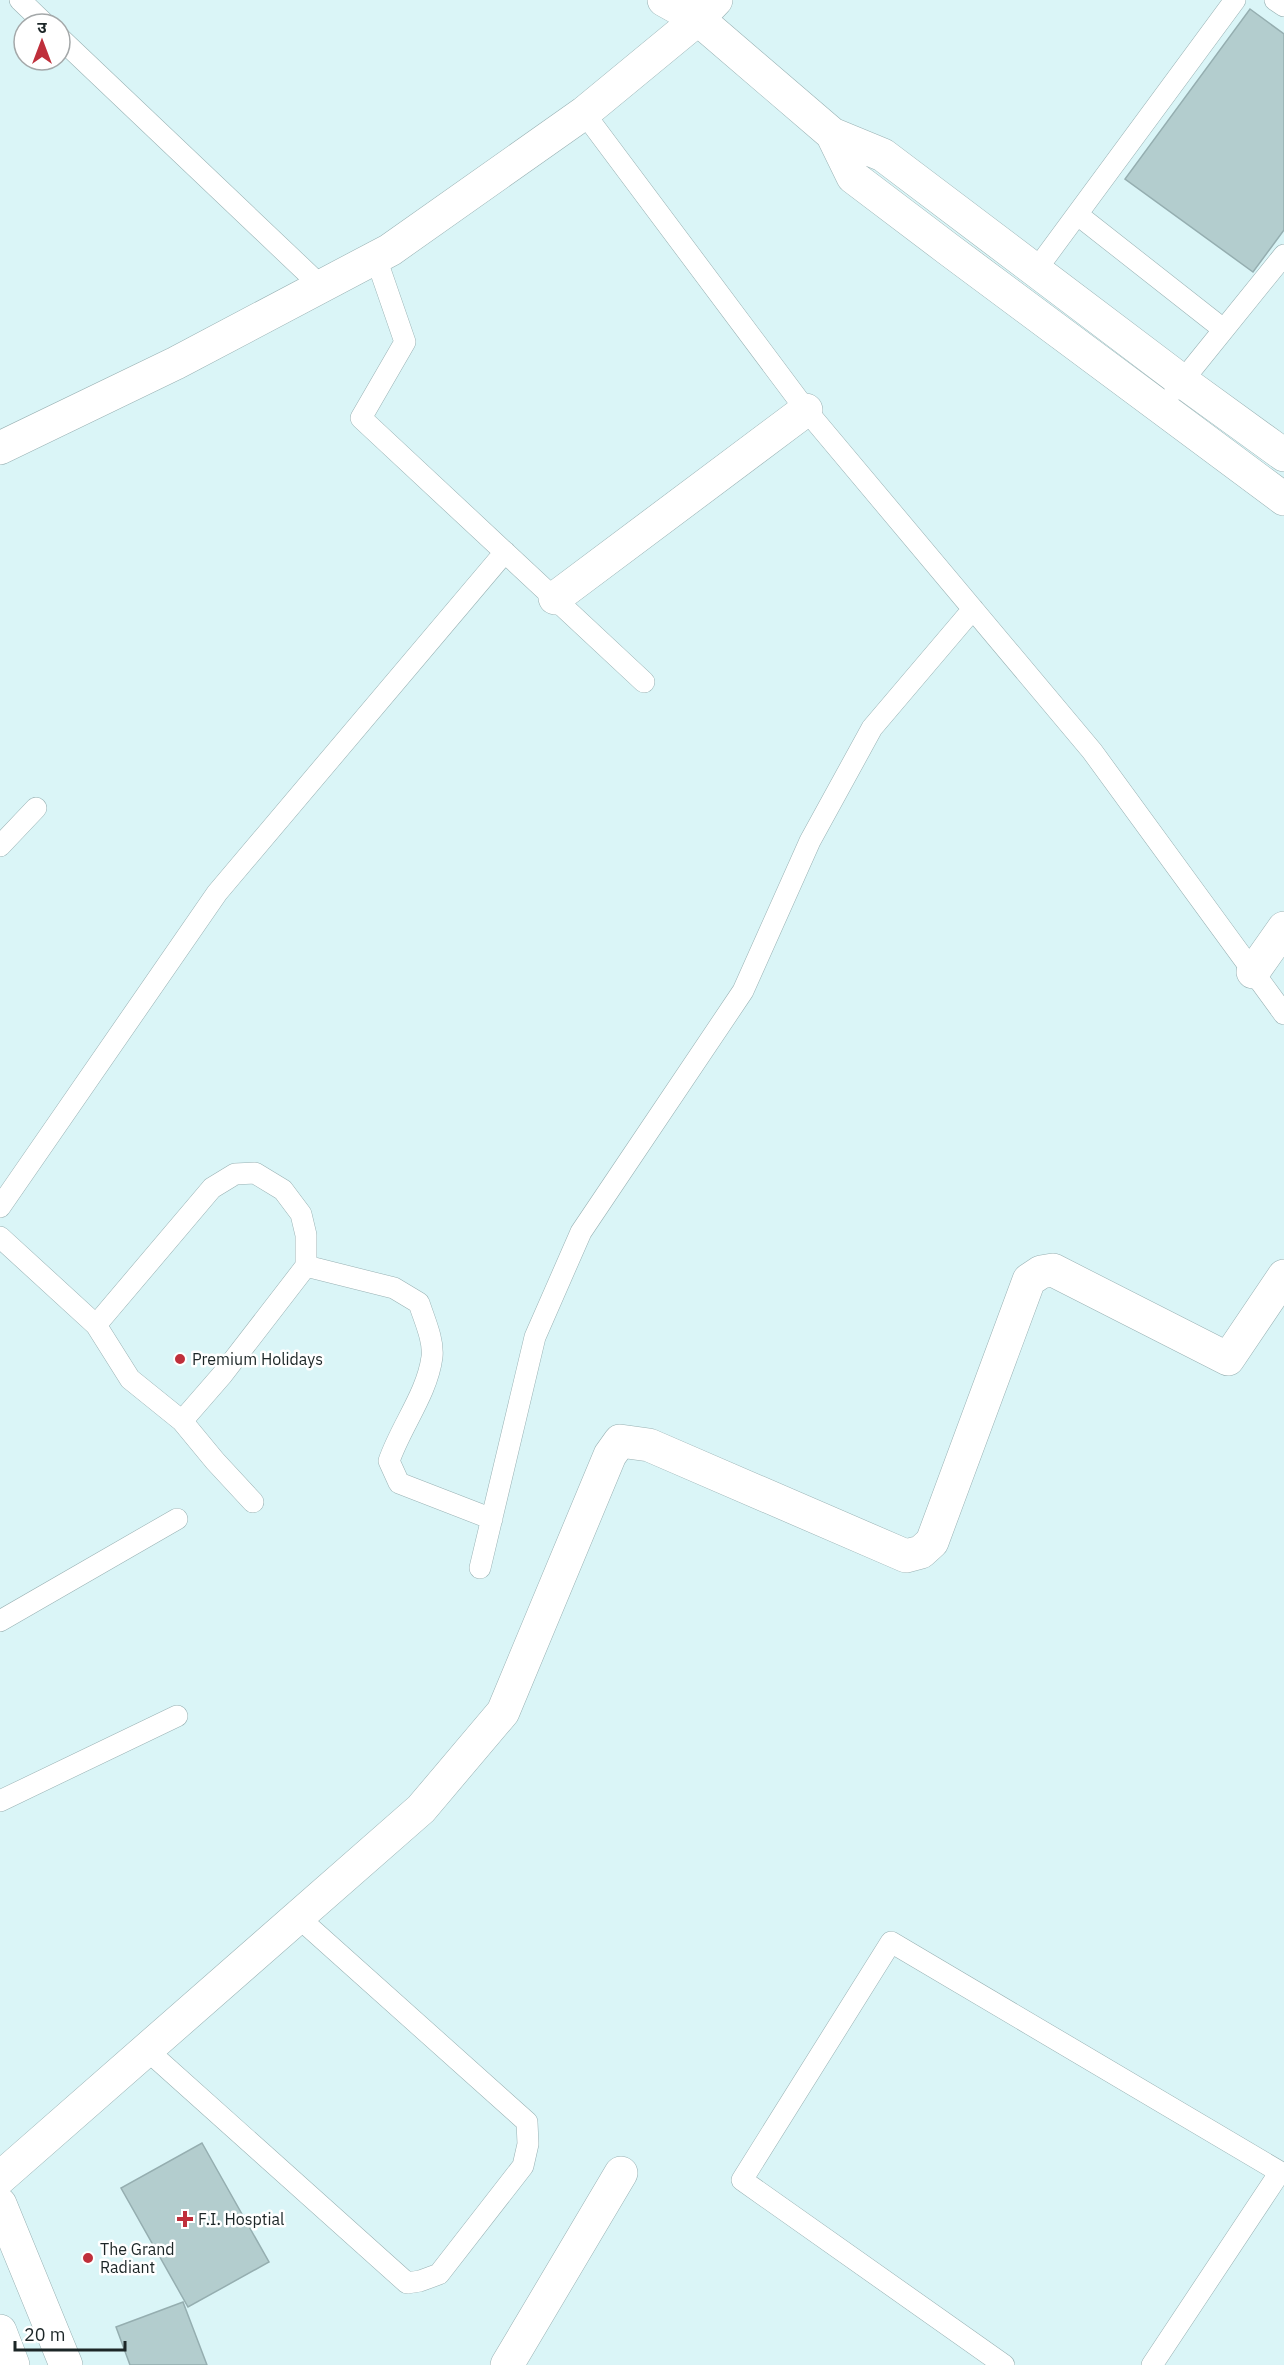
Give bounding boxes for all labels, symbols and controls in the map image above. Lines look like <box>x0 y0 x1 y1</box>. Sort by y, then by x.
north arrow <box>12 12 72 72</box>
text: उ <box>37 17 47 37</box>
place label: Premium Holidays <box>192 1349 323 1369</box>
marker: Premium Holidays <box>173 1352 187 1366</box>
place label: F.I. Hosptial <box>198 2209 284 2229</box>
marker: F.I. Hosptial <box>176 2210 194 2228</box>
place label: The Grand Radiant <box>100 2239 175 2277</box>
marker: The Grand Radiant <box>81 2251 95 2265</box>
scale bar <box>15 2314 124 2352</box>
text: 20 m <box>24 2323 66 2346</box>

